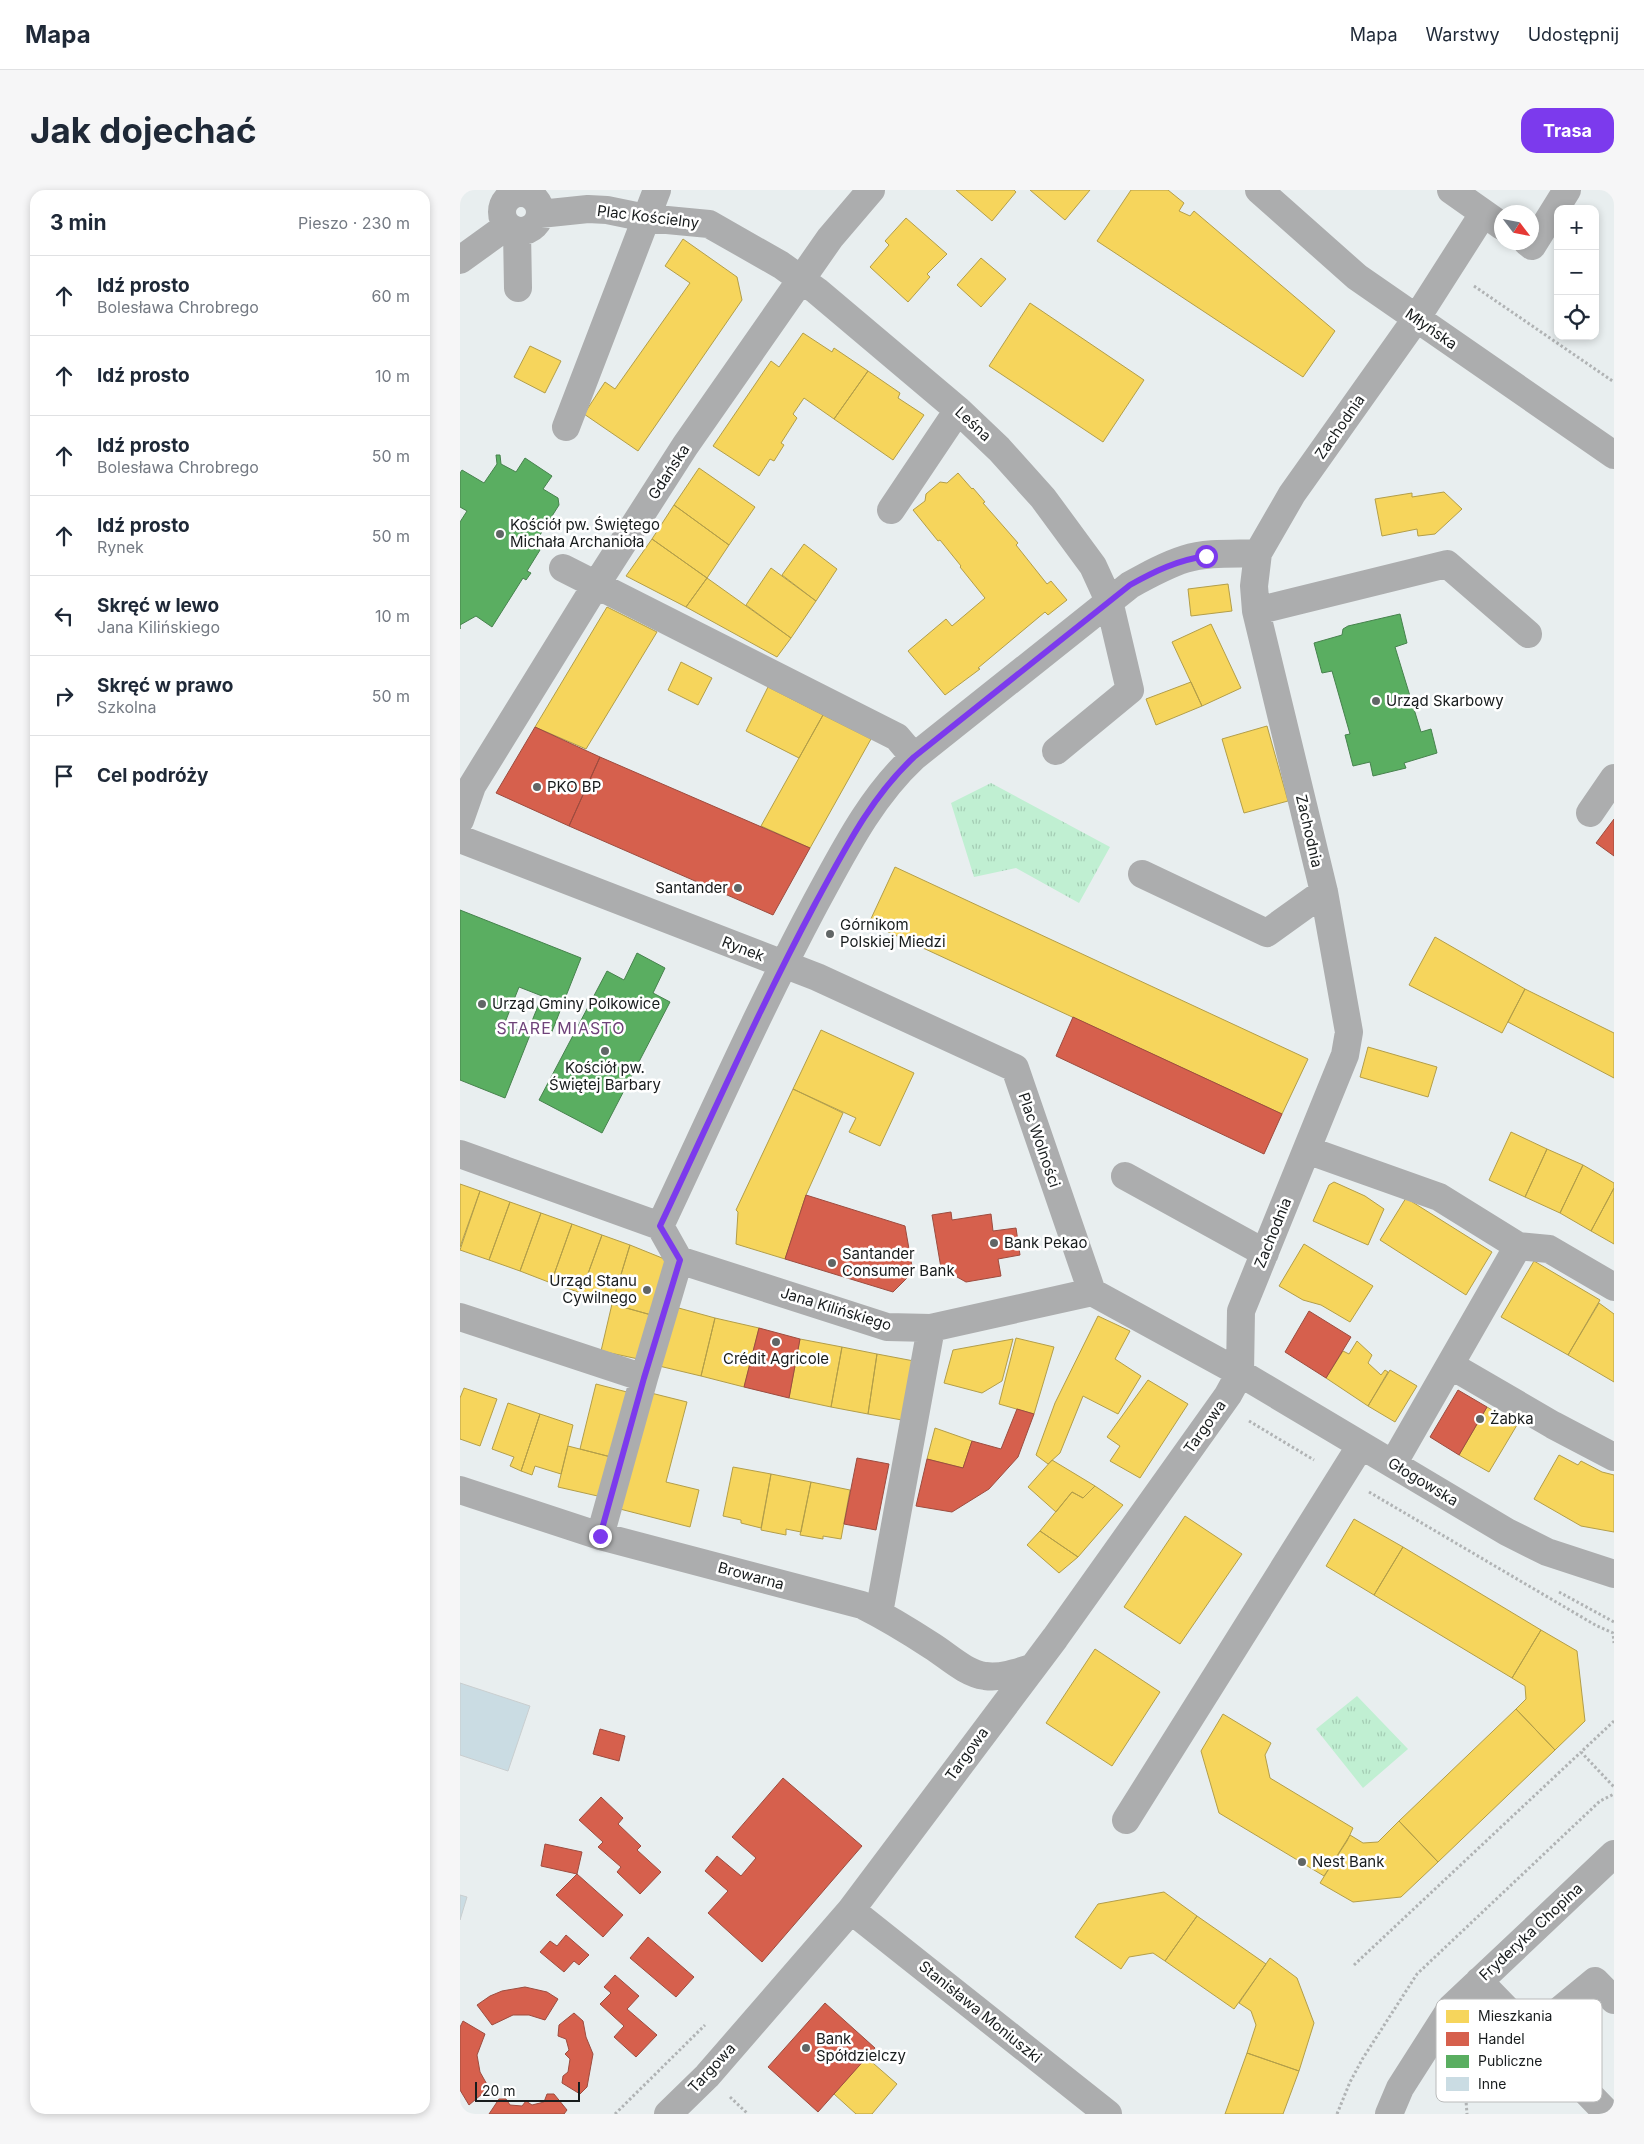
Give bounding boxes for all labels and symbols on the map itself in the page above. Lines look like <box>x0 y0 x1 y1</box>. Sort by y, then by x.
street label: Plac Kościelny <box>596 201 701 232</box>
north arrow <box>1494 205 1539 250</box>
street label: Młyńska <box>1402 304 1461 353</box>
street label: Zachodnia <box>1310 391 1369 463</box>
street label: Leśna <box>951 402 995 445</box>
street label: Gdańska <box>644 440 693 503</box>
place label: Kościół pw. Świętego Michała Archanioła <box>510 515 660 551</box>
marker: Kościół pw. Świętego Michała Archanioła <box>494 528 506 540</box>
route start <box>1195 545 1218 568</box>
place label: Urząd Skarbowy <box>1386 691 1504 710</box>
marker: Urząd Skarbowy <box>1370 695 1382 707</box>
place label: PKO BP <box>547 777 601 796</box>
marker: PKO BP <box>531 781 543 793</box>
street label: Zachodnia <box>1292 793 1327 869</box>
place label: Santander <box>655 878 728 897</box>
marker: Santander <box>732 882 744 894</box>
place label: Górnikom Polskiej Miedzi <box>840 915 946 951</box>
marker: Górnikom Polskiej Miedzi <box>824 928 836 940</box>
street label: Rynek <box>719 932 768 966</box>
place label: Urząd Gminy Polkowice <box>492 994 660 1013</box>
marker: Urząd Gminy Polkowice <box>476 998 488 1010</box>
district label: STARE MIASTO <box>497 1018 625 1038</box>
marker: Kościół pw. Świętej Barbary <box>599 1045 611 1057</box>
place label: Kościół pw. Świętej Barbary <box>549 1058 661 1094</box>
street label: Plac Wolności <box>1014 1090 1065 1190</box>
street label: Zachodnia <box>1250 1195 1295 1271</box>
place label: Bank Pekao <box>1004 1233 1087 1252</box>
marker: Bank Pekao <box>988 1237 1000 1249</box>
place label: Santander Consumer Bank <box>842 1244 955 1280</box>
marker: Santander Consumer Bank <box>826 1257 838 1269</box>
place label: Urząd Stanu Cywilnego <box>549 1271 637 1307</box>
street label: Jana Kilińskiego <box>778 1283 894 1334</box>
marker: Urząd Stanu Cywilnego <box>641 1284 653 1296</box>
marker: Crédit Agricole <box>770 1336 782 1348</box>
place label: Crédit Agricole <box>723 1349 829 1368</box>
street label: Targowa <box>1179 1396 1230 1457</box>
place label: Żabka <box>1490 1409 1534 1428</box>
marker: Żabka <box>1474 1413 1486 1425</box>
street label: Głogowska <box>1385 1453 1462 1510</box>
route end <box>589 1525 612 1548</box>
street label: Browarna <box>716 1558 786 1593</box>
street label: Targowa <box>941 1723 992 1784</box>
place label: Nest Bank <box>1312 1852 1385 1871</box>
marker: Nest Bank <box>1296 1856 1308 1868</box>
street label: Fryderyka Chopina <box>1475 1879 1586 1984</box>
street label: Stanisława Moniuszki <box>915 1956 1046 2067</box>
legend <box>1436 1999 1602 2102</box>
text: Mieszkania <box>1478 2007 1552 2024</box>
place label: Bank Spółdzielczy <box>816 2029 907 2065</box>
text: Handel <box>1478 2030 1525 2047</box>
street label: Targowa <box>684 2039 739 2096</box>
marker: Bank Spółdzielczy <box>800 2042 812 2054</box>
text: Publiczne <box>1478 2052 1543 2069</box>
text: Inne <box>1478 2075 1506 2092</box>
scale bar <box>475 2079 580 2102</box>

